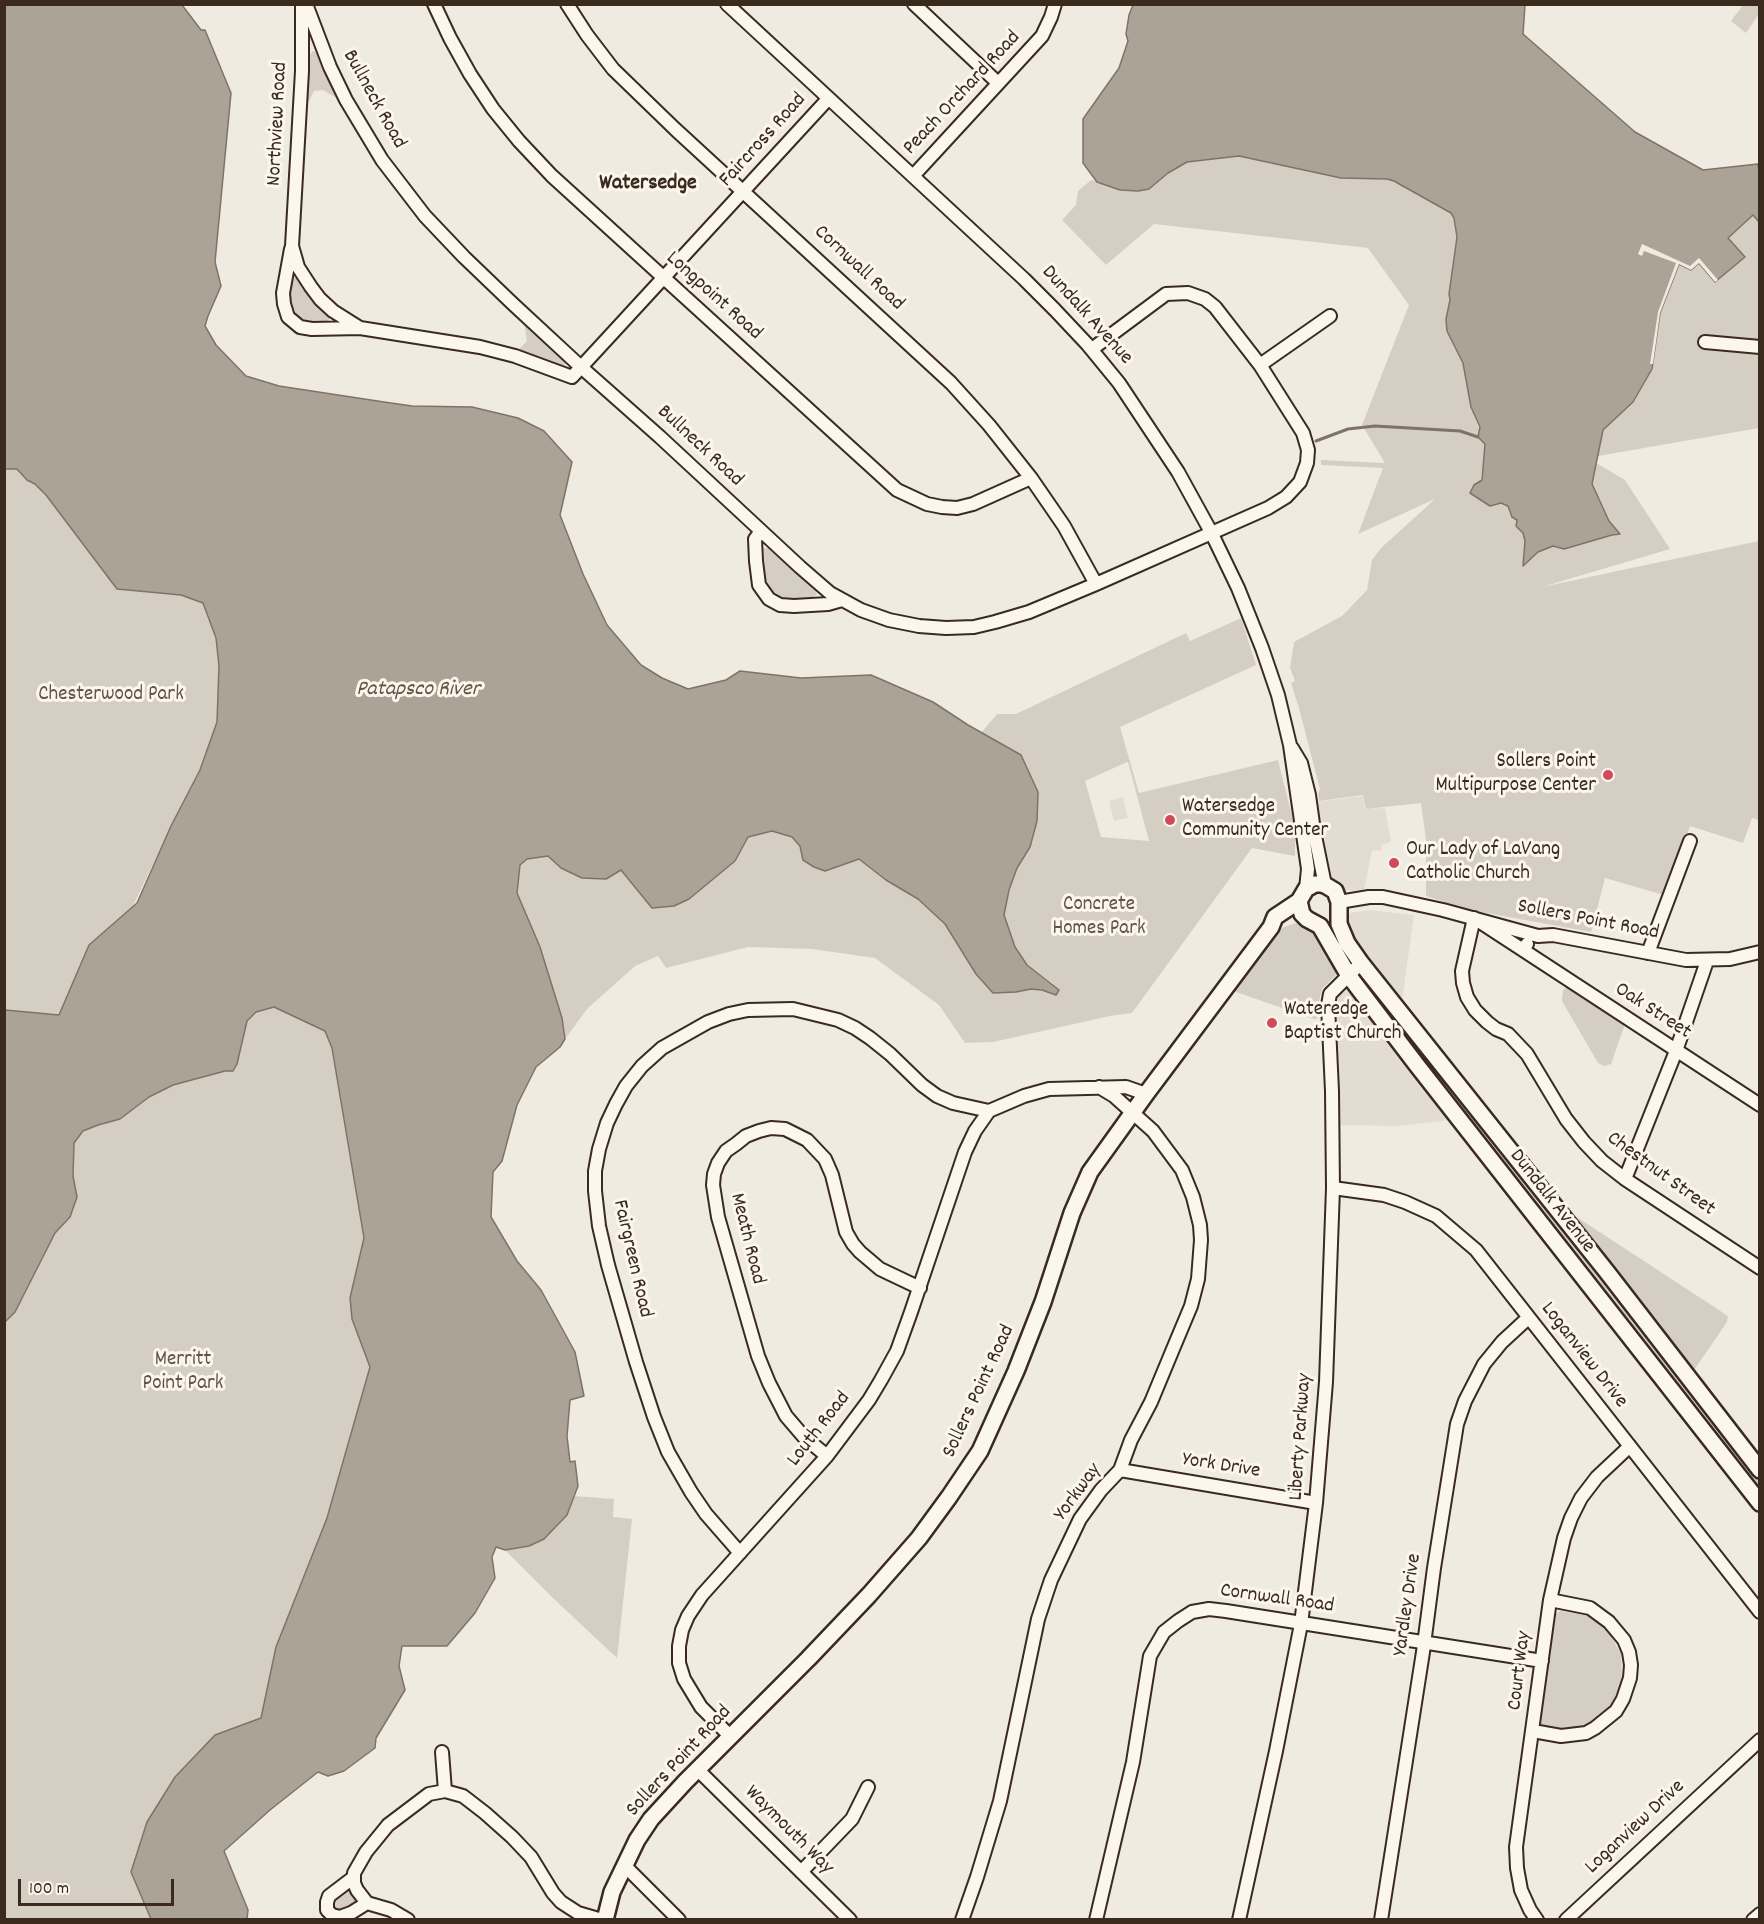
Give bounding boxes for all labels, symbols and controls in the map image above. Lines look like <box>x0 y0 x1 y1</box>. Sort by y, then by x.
street label: Peach Orchard Road <box>899 27 1027 161</box>
street label: Bullneck Road <box>336 46 410 154</box>
street label: Northview Road <box>263 61 295 187</box>
street label: Faircross Road <box>715 89 813 193</box>
district label: Watersedge <box>599 172 697 198</box>
street label: Cornwall Road <box>807 221 909 317</box>
street label: Longpoint Road <box>660 247 766 347</box>
street label: Dundalk Avenue <box>1035 261 1137 371</box>
street label: Bullneck Road <box>651 401 747 493</box>
water label: Patapsco River <box>356 678 480 704</box>
park label: Chesterwood Park <box>38 683 184 709</box>
place label: Sollers Point Multipurpose Center <box>1436 750 1596 800</box>
marker: Sollers Point Multipurpose Center <box>1601 768 1615 782</box>
place label: Watersedge Community Center <box>1182 795 1328 845</box>
marker: Watersedge Community Center <box>1163 813 1177 827</box>
place label: Our Lady of LaVang Catholic Church <box>1406 838 1560 888</box>
marker: Our Lady of LaVang Catholic Church <box>1387 856 1401 870</box>
park label: Concrete Homes Park <box>1052 893 1146 943</box>
street label: Sollers Point Road <box>1515 895 1661 947</box>
street label: Oak Street <box>1609 978 1695 1046</box>
place label: Wateredge Baptist Church <box>1284 998 1401 1048</box>
marker: Wateredge Baptist Church <box>1265 1016 1279 1030</box>
street label: Chestnut Street <box>1601 1127 1719 1223</box>
street label: Dundalk Avenue <box>1503 1145 1599 1259</box>
street label: Meath Road <box>723 1191 769 1287</box>
street label: Fairgreen Road <box>605 1198 657 1320</box>
street label: Loganview Drive <box>1534 1298 1632 1414</box>
street label: Sollers Point Road <box>938 1322 1022 1462</box>
park label: Merritt Point Park <box>143 1348 223 1398</box>
street label: Liberty Parkway <box>1285 1373 1319 1501</box>
street label: Louth Road <box>783 1387 857 1473</box>
street label: York Drive <box>1180 1448 1262 1486</box>
street label: Yorkway <box>1050 1459 1108 1527</box>
street label: Yardley Drive <box>1389 1552 1429 1658</box>
street label: Cornwall Road <box>1218 1580 1336 1620</box>
street label: Court Way <box>1504 1630 1538 1712</box>
street label: Sollers Point Road <box>622 1701 738 1823</box>
street label: Loganview Drive <box>1581 1775 1691 1881</box>
street label: Waymouth Way <box>738 1781 838 1881</box>
scale bar <box>21 1867 177 1905</box>
text: 100 m <box>29 1877 69 1902</box>

